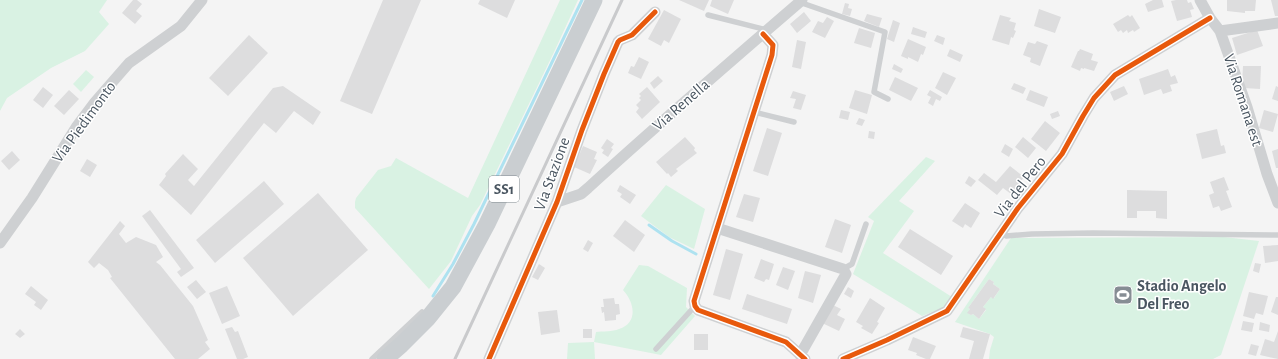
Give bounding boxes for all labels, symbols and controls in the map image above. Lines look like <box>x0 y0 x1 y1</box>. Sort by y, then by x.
street label: Via Romana est <box>1221 52 1265 148</box>
street label: Via Renella <box>650 76 712 134</box>
street label: Via Piedimonto <box>49 78 119 166</box>
street label: Via Stazione <box>531 135 573 213</box>
street label: Via del Pero <box>991 153 1049 221</box>
road number: SS1 <box>489 176 519 202</box>
place label: Stadio Angelo Del Freo <box>1137 278 1227 312</box>
sports icon: Stadio Angelo Del Freo <box>1112 284 1134 306</box>

